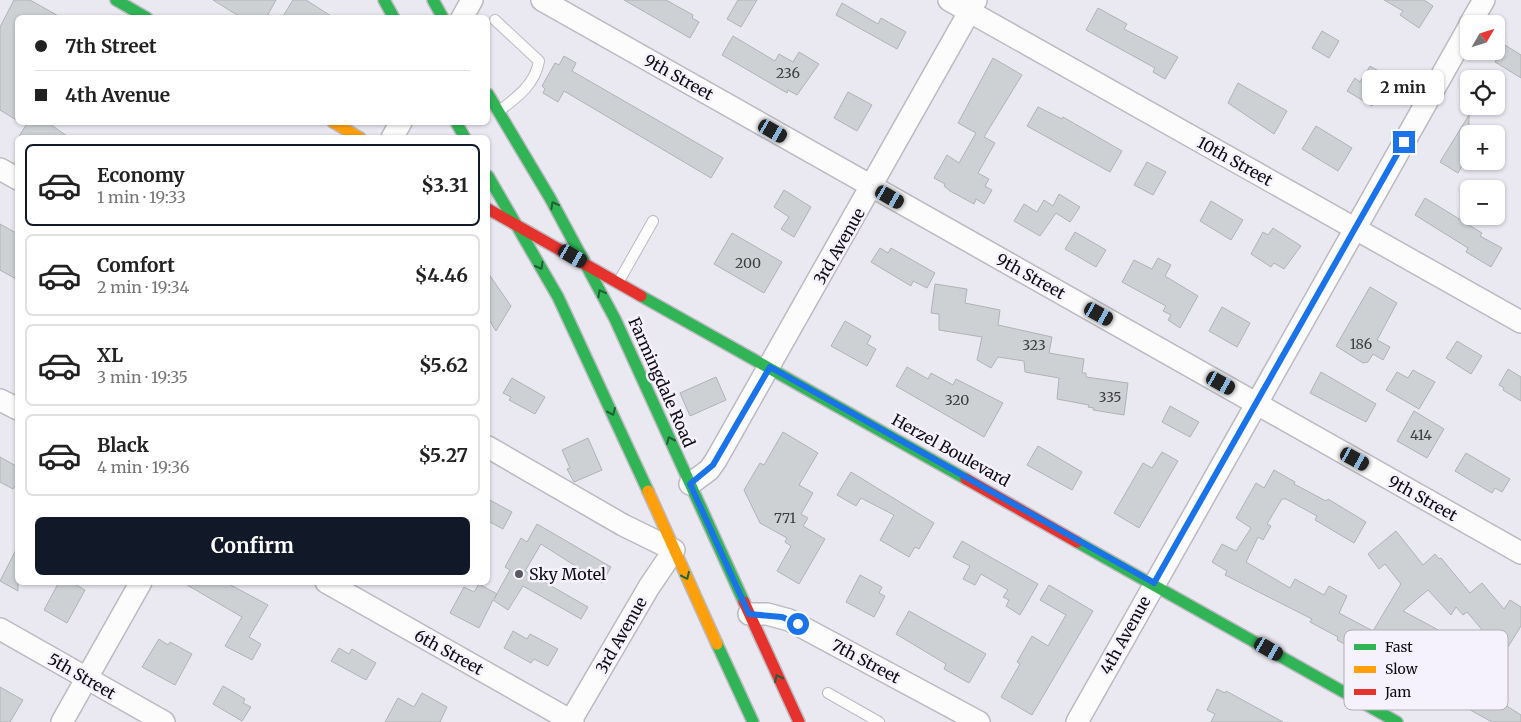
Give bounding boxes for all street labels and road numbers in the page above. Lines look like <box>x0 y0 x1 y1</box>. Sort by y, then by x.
street label: 9th Street <box>641 50 718 105</box>
street label: 10th Street <box>1194 132 1277 190</box>
street label: 3rd Avenue <box>809 204 869 288</box>
street label: 9th Street <box>993 249 1070 304</box>
street label: Farmingdale Road <box>624 314 700 450</box>
street label: Herzel Boulevard <box>889 409 1014 491</box>
street label: 9th Street <box>1385 471 1462 526</box>
street label: 4th Avenue <box>1095 592 1155 678</box>
street label: 3rd Avenue <box>591 593 651 677</box>
street label: 6th Street <box>411 625 488 679</box>
street label: 7th Street <box>828 635 905 688</box>
street label: 5th Street <box>44 649 120 704</box>

